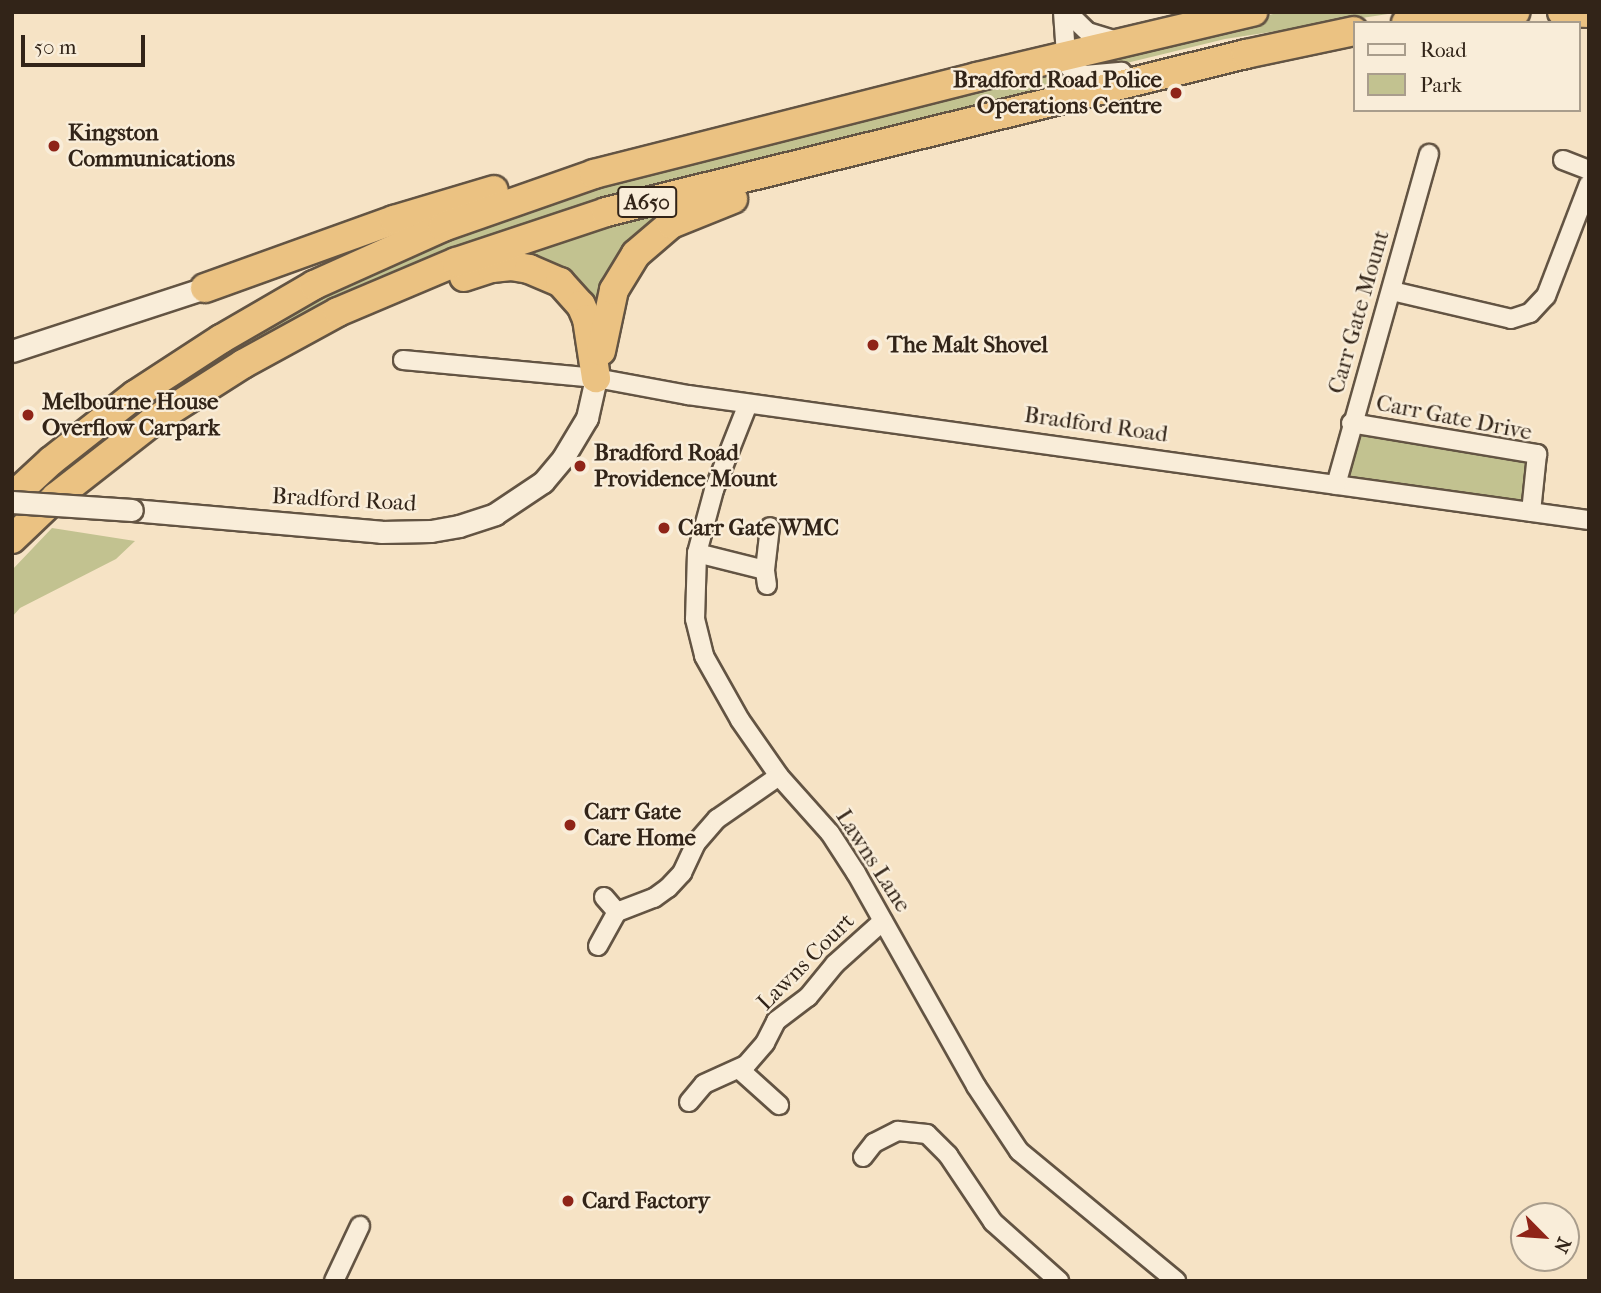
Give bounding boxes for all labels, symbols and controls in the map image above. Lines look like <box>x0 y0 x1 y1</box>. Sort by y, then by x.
scale bar <box>24 21 149 65</box>
legend <box>1352 21 1580 112</box>
text: 50 m <box>34 35 77 59</box>
text: Road <box>1420 38 1467 62</box>
place label: Bradford Road Police Operations Centre <box>953 66 1162 120</box>
text: Park <box>1420 73 1462 97</box>
marker: Bradford Road Police Operations Centre <box>1168 85 1184 101</box>
place label: Kingston Communications <box>68 119 235 173</box>
marker: Kingston Communications <box>46 138 62 154</box>
road number: A650 <box>616 184 678 220</box>
street label: Carr Gate Mount <box>1322 227 1396 397</box>
place label: The Malt Shovel <box>887 331 1048 359</box>
marker: The Malt Shovel <box>865 337 881 353</box>
place label: Melbourne House Overflow Carpark <box>42 388 220 442</box>
street label: Carr Gate Drive <box>1374 389 1534 447</box>
street label: Bradford Road <box>1022 401 1170 449</box>
marker: Melbourne House Overflow Carpark <box>20 407 36 423</box>
place label: Bradford Road Providence Mount <box>594 439 777 493</box>
marker: Bradford Road Providence Mount <box>572 458 588 474</box>
street label: Bradford Road <box>271 482 417 518</box>
place label: Carr Gate WMC <box>678 514 839 542</box>
marker: Carr Gate WMC <box>656 520 672 536</box>
place label: Carr Gate Care Home <box>584 798 696 852</box>
street label: Lawns Lane <box>830 804 916 918</box>
marker: Carr Gate Care Home <box>562 817 578 833</box>
street label: Lawns Court <box>752 908 860 1016</box>
place label: Card Factory <box>582 1187 710 1215</box>
marker: Card Factory <box>560 1193 576 1209</box>
north arrow <box>1510 1202 1580 1272</box>
text: N <box>1549 1234 1575 1256</box>

